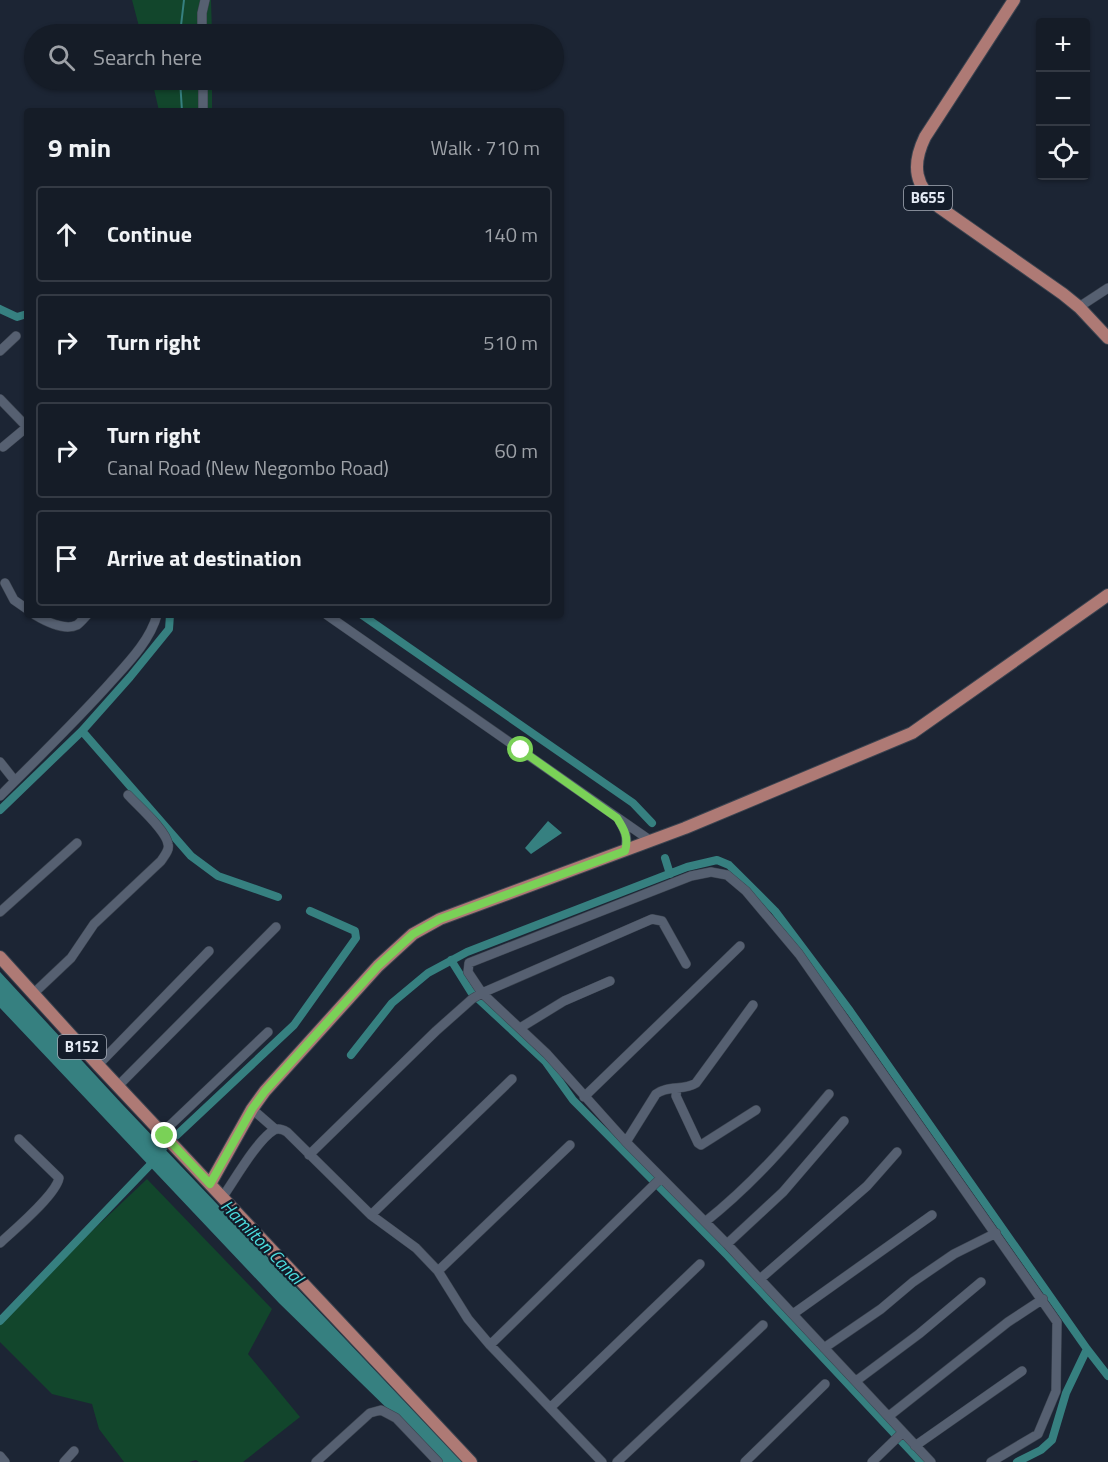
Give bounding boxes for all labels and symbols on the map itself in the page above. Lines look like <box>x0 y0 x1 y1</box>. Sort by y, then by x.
road number: B655 <box>904 186 952 210</box>
route start <box>507 736 533 762</box>
road number: B152 <box>58 1035 106 1059</box>
route end <box>151 1122 177 1148</box>
water label: Hamilton Canal <box>215 1193 311 1292</box>

